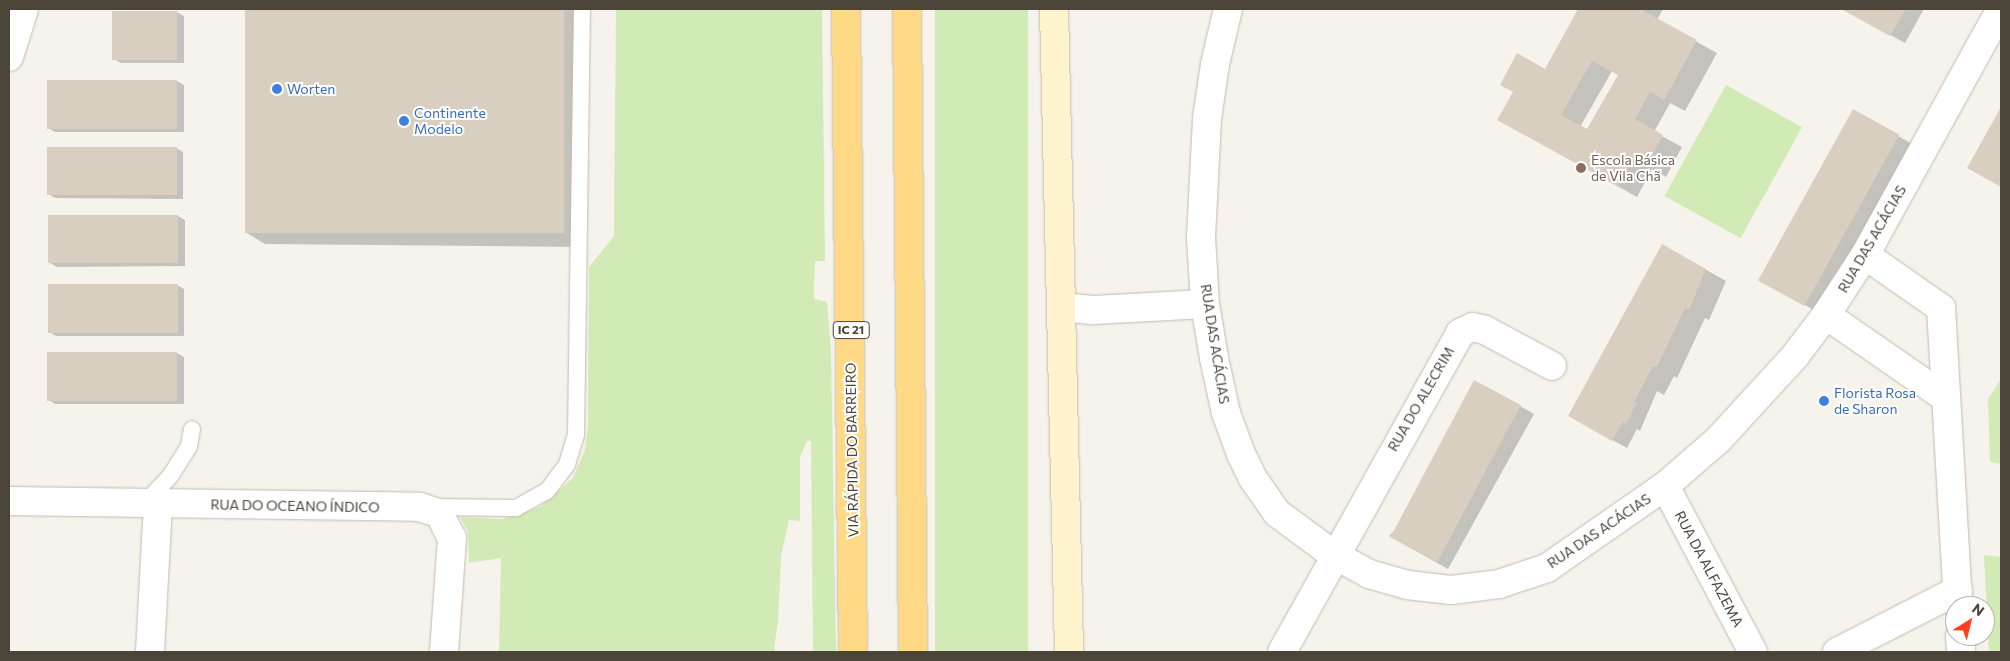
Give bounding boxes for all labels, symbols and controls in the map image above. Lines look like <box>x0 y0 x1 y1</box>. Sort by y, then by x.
place label: Worten <box>287 81 335 97</box>
marker: Worten <box>271 83 283 95</box>
place label: Continente Modelo <box>414 105 486 138</box>
marker: Continente Modelo <box>398 115 410 127</box>
place label: Escola Básica de Vila Chã <box>1591 152 1675 184</box>
marker: Escola Básica de Vila Chã <box>1575 162 1587 174</box>
street label: RUA DAS ACÁCIAS <box>1834 182 1910 296</box>
street label: RUA DAS ACÁCIAS <box>1197 283 1233 405</box>
road number: IC 21 <box>832 320 870 340</box>
street label: RUA DO ALECRIM <box>1384 344 1458 454</box>
street label: VIA RÁPIDA DO BARREIRO <box>842 363 862 537</box>
place label: Florista Rosa de Sharon <box>1834 385 1916 418</box>
marker: Florista Rosa de Sharon <box>1818 395 1830 407</box>
street label: RUA DAS ACÁCIAS <box>1544 490 1654 572</box>
street label: RUA DO OCEANO ÍNDICO <box>210 496 380 516</box>
street label: RUA DA ALFAZEMA <box>1671 508 1747 630</box>
north arrow <box>1945 596 1995 646</box>
text: N <box>1969 599 1988 619</box>

